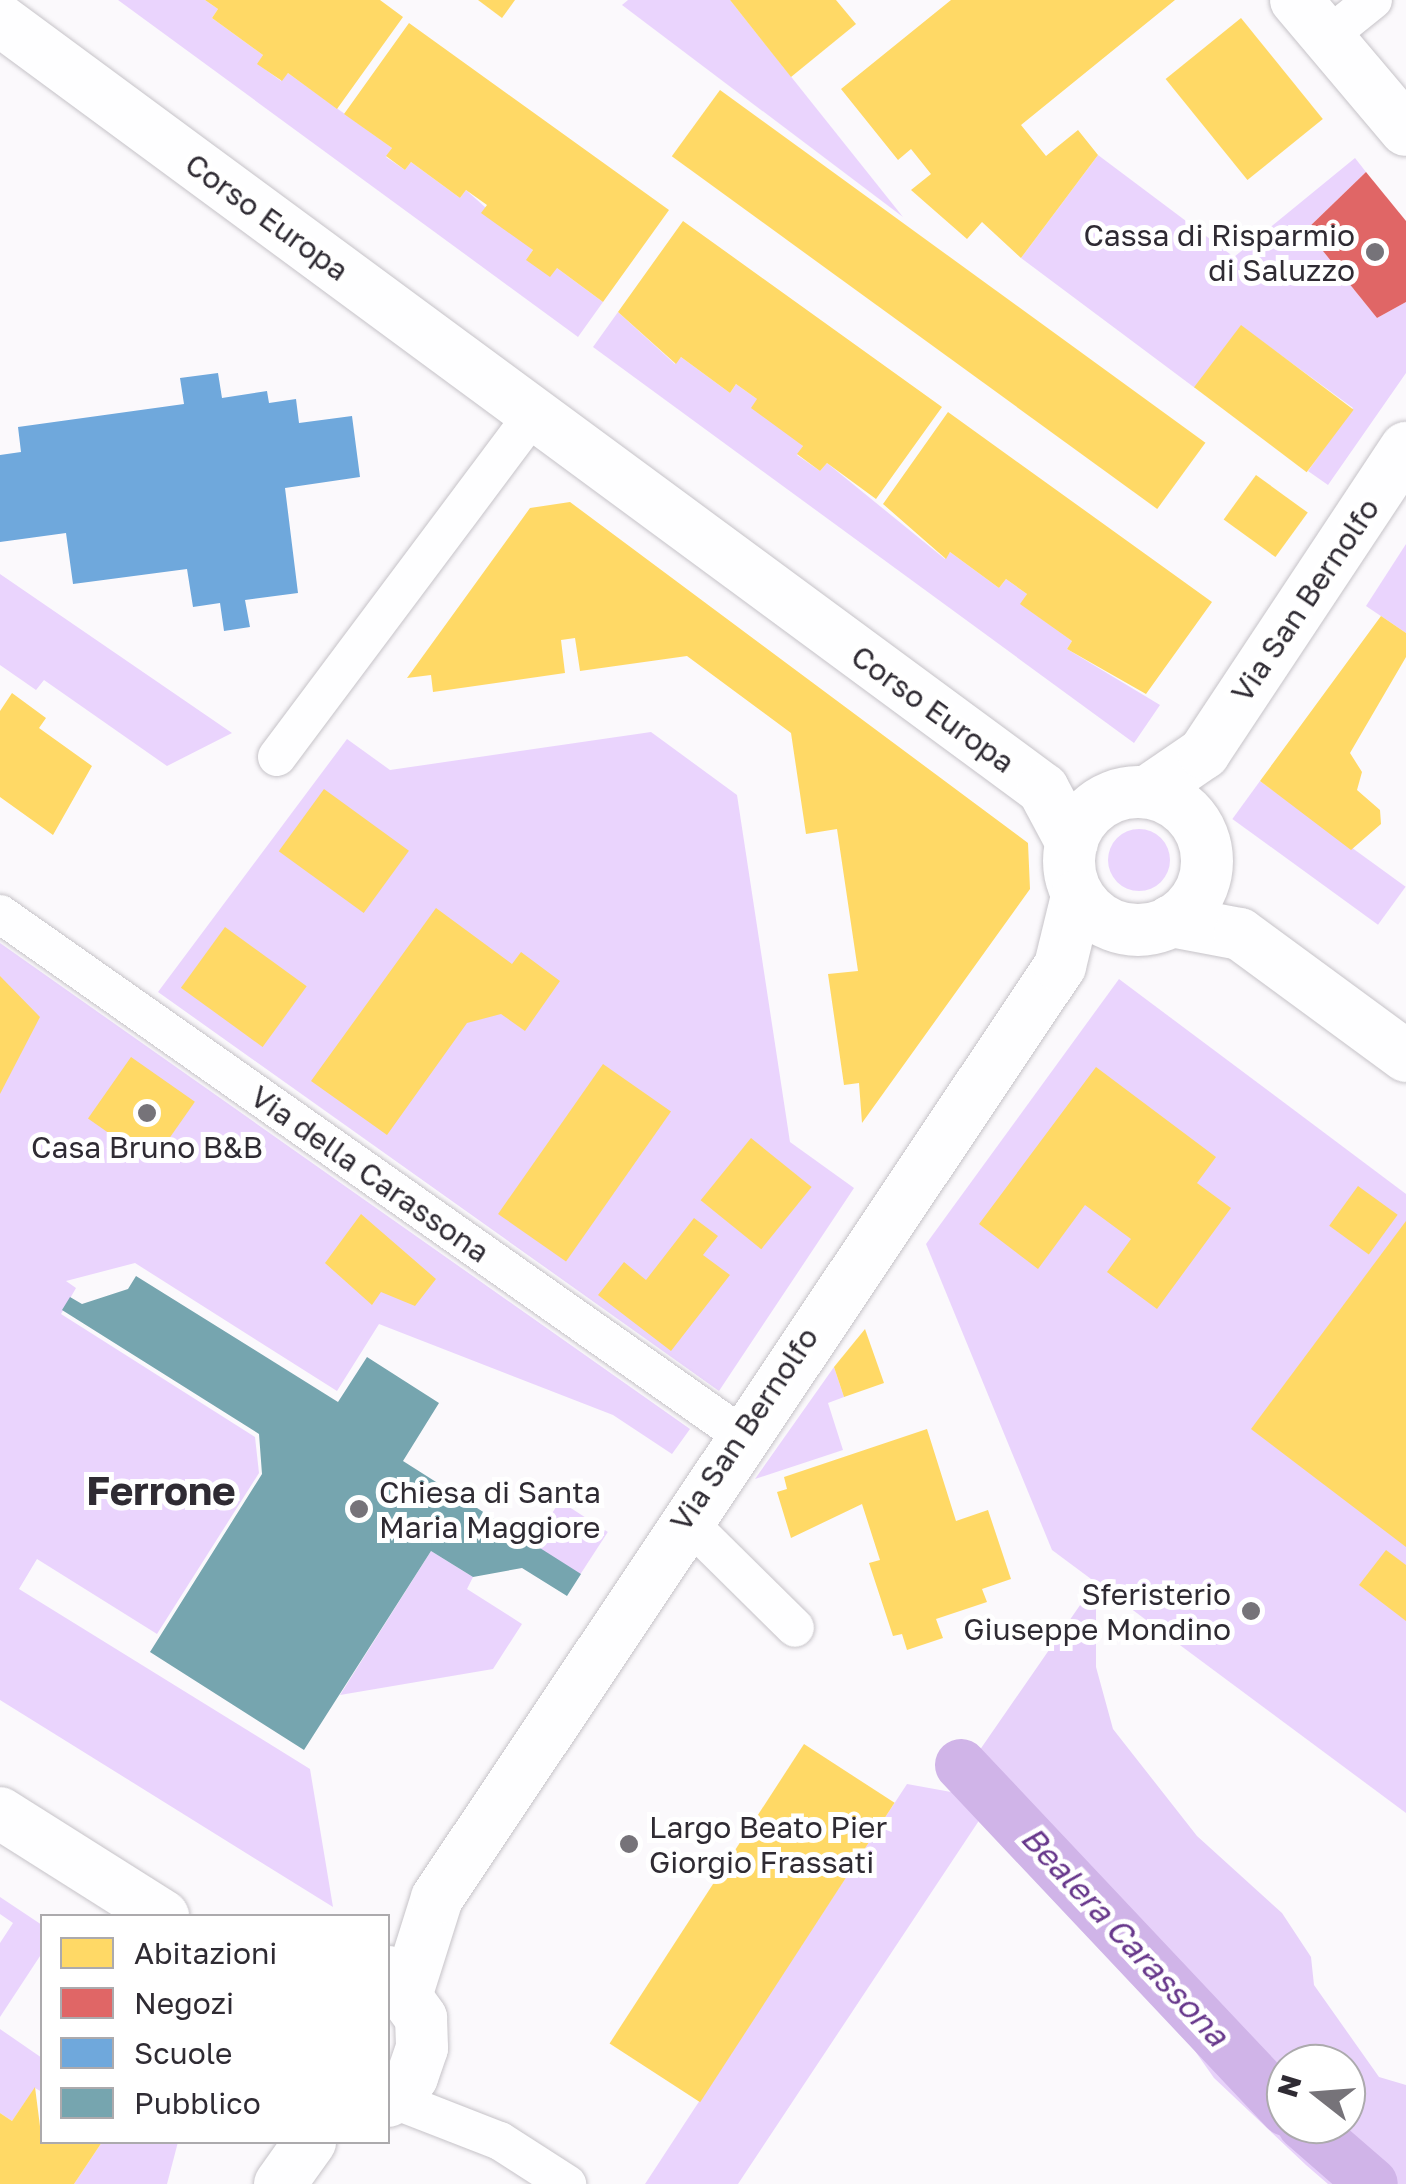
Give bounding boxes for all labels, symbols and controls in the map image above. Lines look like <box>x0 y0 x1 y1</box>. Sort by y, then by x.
street label: Corso Europa <box>178 146 356 288</box>
place label: Cassa di Risparmio di Saluzzo <box>1083 217 1355 288</box>
marker: Cassa di Risparmio di Saluzzo <box>1364 241 1386 263</box>
street label: Via San Bernolfo <box>1224 491 1386 709</box>
street label: Corso Europa <box>844 638 1022 780</box>
street label: Via della Carassona <box>244 1078 496 1270</box>
marker: Casa Bruno B&B <box>136 1102 158 1124</box>
place label: Casa Bruno B&B <box>31 1129 263 1165</box>
street label: Via San Bernolfo <box>663 1320 825 1538</box>
district label: Ferrone <box>86 1466 236 1514</box>
place label: Chiesa di Santa Maria Maggiore <box>379 1474 601 1544</box>
marker: Chiesa di Santa Maria Maggiore <box>348 1498 370 1520</box>
place label: Sferisterio Giuseppe Mondino <box>963 1576 1231 1646</box>
marker: Sferisterio Giuseppe Mondino <box>1240 1600 1262 1622</box>
place label: Largo Beato Pier Giorgio Frassati <box>649 1809 887 1880</box>
water label: Bealera Carassona <box>1014 1818 1236 2054</box>
marker: Largo Beato Pier Giorgio Frassati <box>618 1833 640 1855</box>
legend <box>40 1914 390 2144</box>
text: Abitazioni <box>134 1935 277 1971</box>
text: Negozi <box>134 1985 234 2021</box>
text: Scuole <box>134 2035 232 2071</box>
north arrow <box>1266 2044 1366 2144</box>
text: N <box>1270 2071 1308 2101</box>
text: Pubblico <box>134 2085 261 2121</box>

